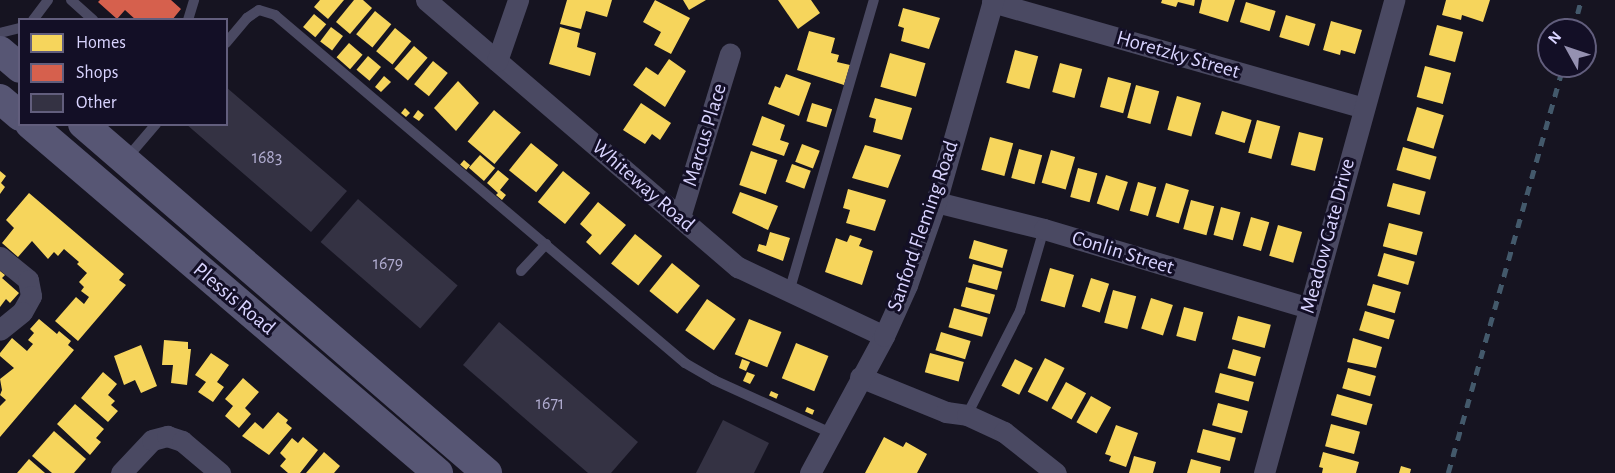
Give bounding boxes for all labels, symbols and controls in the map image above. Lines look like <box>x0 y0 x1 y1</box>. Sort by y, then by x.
legend <box>18 18 228 126</box>
north arrow <box>1537 18 1597 78</box>
street label: Horetzky Street <box>1113 25 1243 85</box>
text: N <box>1545 28 1564 47</box>
text: Homes <box>76 34 126 52</box>
text: Shops <box>76 64 118 82</box>
street label: Marcus Place <box>677 81 733 189</box>
text: Other <box>76 94 117 112</box>
street label: Whiteway Road <box>586 134 700 238</box>
street label: Sanford Fleming Road <box>882 137 964 315</box>
house number: 1683 <box>252 147 282 169</box>
street label: Meadow Gate Drive <box>1295 156 1361 316</box>
street label: Conlin Street <box>1069 226 1177 280</box>
house number: 1679 <box>373 253 403 275</box>
street label: Plessis Road <box>188 257 280 341</box>
house number: 1671 <box>536 393 564 415</box>

